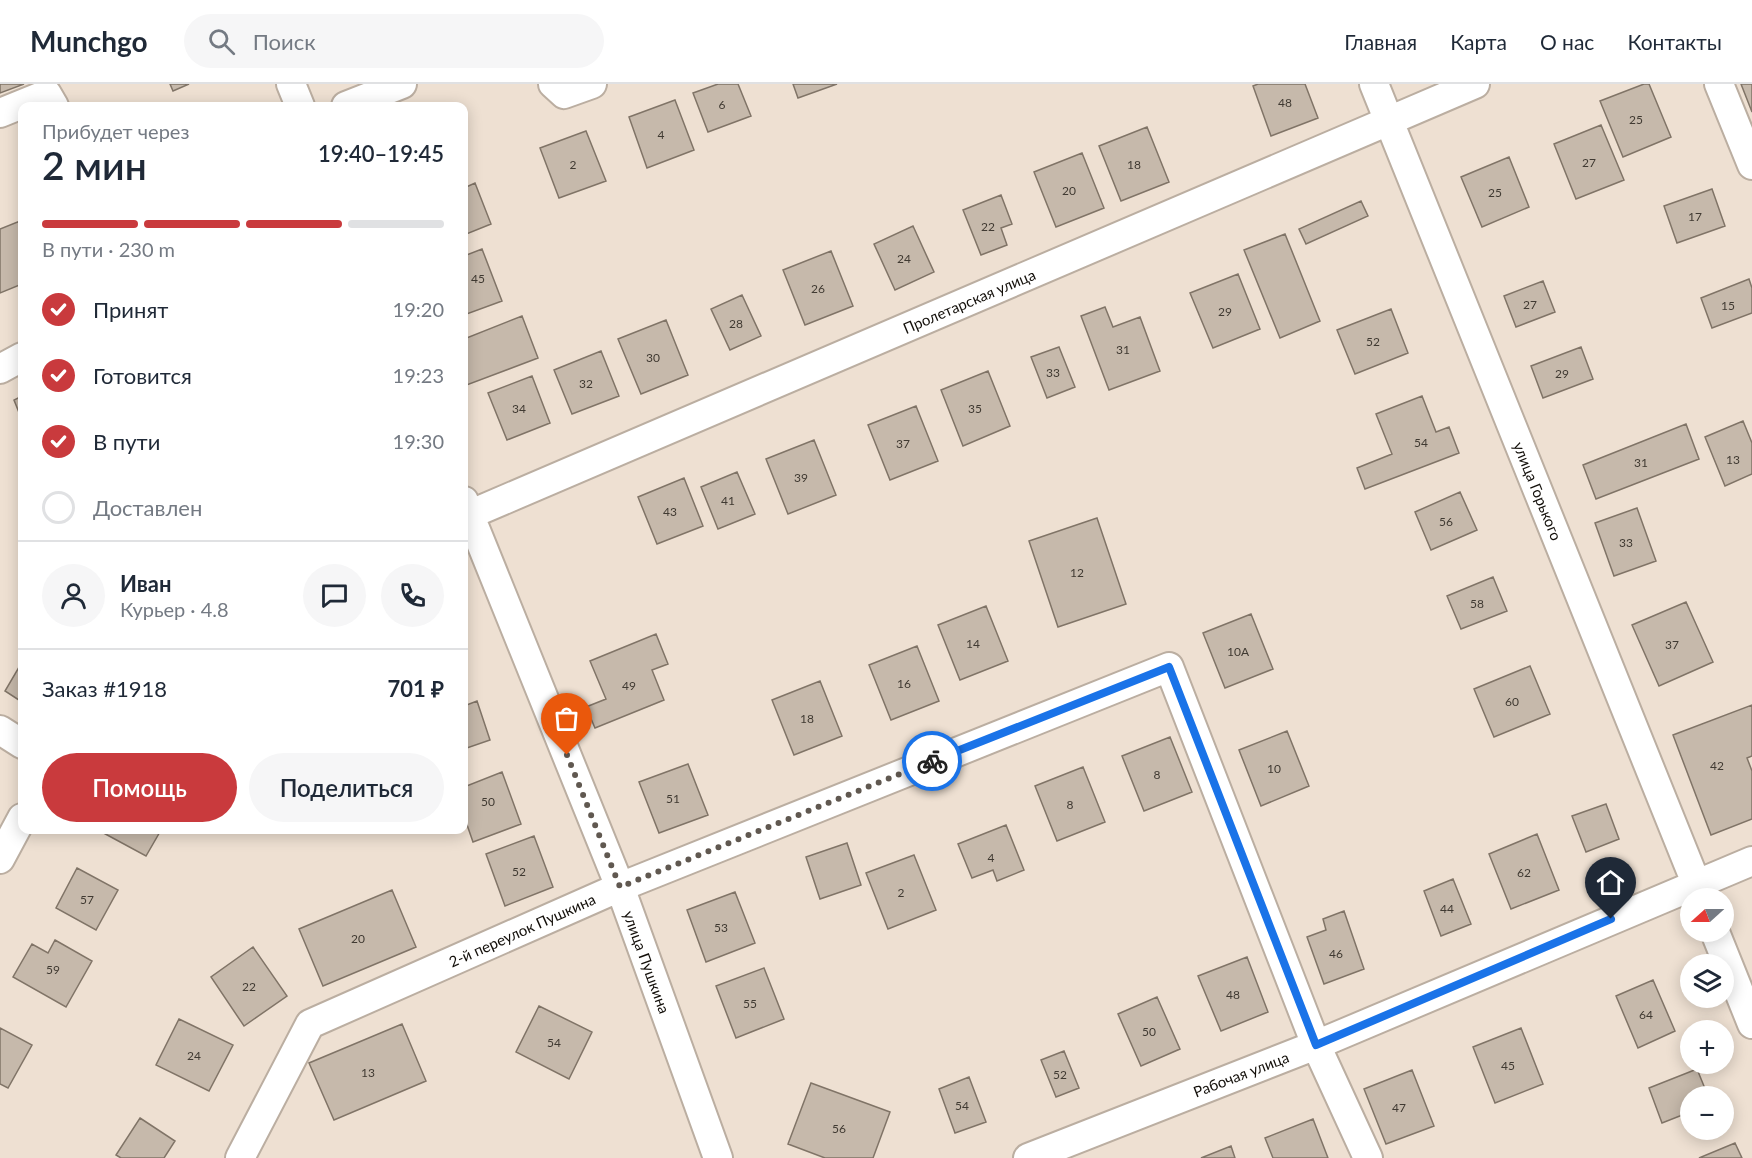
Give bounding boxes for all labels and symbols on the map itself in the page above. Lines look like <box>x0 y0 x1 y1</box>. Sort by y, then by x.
house number: 48 <box>1278 95 1292 110</box>
house number: 6 <box>719 97 726 112</box>
house number: 25 <box>1629 112 1643 127</box>
house number: 4 <box>658 127 665 142</box>
house number: 27 <box>1582 155 1596 170</box>
house number: 2 <box>570 157 577 172</box>
house number: 18 <box>1127 157 1141 172</box>
house number: 20 <box>1062 183 1076 198</box>
house number: 25 <box>1488 185 1502 200</box>
house number: 17 <box>1688 209 1702 224</box>
house number: 22 <box>981 219 995 234</box>
house number: 24 <box>897 251 911 266</box>
street label: Пролетарская улица <box>900 265 1038 337</box>
house number: 45 <box>471 271 485 286</box>
house number: 26 <box>811 281 825 296</box>
house number: 27 <box>1523 297 1537 312</box>
house number: 15 <box>1721 298 1735 313</box>
house number: 29 <box>1218 304 1232 319</box>
house number: 28 <box>729 316 743 331</box>
house number: 52 <box>1366 334 1380 349</box>
house number: 31 <box>1116 342 1130 357</box>
house number: 30 <box>646 350 660 365</box>
house number: 33 <box>1046 365 1060 380</box>
house number: 29 <box>1555 366 1569 381</box>
house number: 32 <box>579 376 593 391</box>
house number: 34 <box>512 401 526 416</box>
house number: 35 <box>968 401 982 416</box>
house number: 54 <box>1414 435 1428 450</box>
house number: 37 <box>896 436 910 451</box>
street label: улица Горького <box>1510 439 1566 543</box>
house number: 13 <box>1726 452 1740 467</box>
house number: 31 <box>1634 455 1648 470</box>
house number: 39 <box>794 470 808 485</box>
house number: 41 <box>721 493 735 508</box>
house number: 43 <box>663 504 677 519</box>
house number: 56 <box>1439 514 1453 529</box>
house number: 33 <box>1619 535 1633 550</box>
house number: 12 <box>1070 565 1084 580</box>
house number: 58 <box>1470 596 1484 611</box>
house number: 14 <box>966 636 980 651</box>
house number: 37 <box>1665 637 1679 652</box>
house number: 10А <box>1227 644 1250 659</box>
house number: 16 <box>897 676 911 691</box>
house number: 49 <box>622 678 636 693</box>
pin <box>541 693 592 755</box>
house number: 60 <box>1505 694 1519 709</box>
house number: 18 <box>800 711 814 726</box>
courier <box>902 731 962 791</box>
house number: 42 <box>1710 758 1724 773</box>
house number: 10 <box>1267 761 1281 776</box>
house number: 8 <box>1154 767 1161 782</box>
house number: 51 <box>666 791 680 806</box>
house number: 50 <box>481 794 495 809</box>
house number: 8 <box>1067 797 1074 812</box>
house number: 4 <box>988 850 995 865</box>
pin <box>1585 857 1636 919</box>
house number: 52 <box>512 864 526 879</box>
house number: 62 <box>1517 865 1531 880</box>
house number: 2 <box>898 885 905 900</box>
north arrow <box>1680 888 1734 942</box>
street label: 2-й переулок Пушкина <box>446 890 598 970</box>
house number: 57 <box>80 892 94 907</box>
house number: 44 <box>1440 901 1454 916</box>
street label: улица Пушкина <box>620 908 674 1016</box>
house number: 53 <box>714 920 728 935</box>
house number: 20 <box>351 931 365 946</box>
house number: 46 <box>1329 946 1343 961</box>
house number: 59 <box>46 962 60 977</box>
house number: 22 <box>242 979 256 994</box>
house number: 48 <box>1226 987 1240 1002</box>
house number: 55 <box>743 996 757 1011</box>
house number: 64 <box>1639 1007 1653 1022</box>
house number: 50 <box>1142 1024 1156 1039</box>
house number: 54 <box>547 1035 561 1050</box>
house number: 24 <box>187 1048 201 1063</box>
street label: Рабочая улица <box>1191 1048 1291 1100</box>
house number: 45 <box>1501 1058 1515 1073</box>
house number: 13 <box>361 1065 375 1080</box>
house number: 52 <box>1053 1067 1067 1082</box>
house number: 54 <box>955 1098 969 1113</box>
house number: 47 <box>1392 1100 1406 1115</box>
house number: 56 <box>832 1121 846 1136</box>

